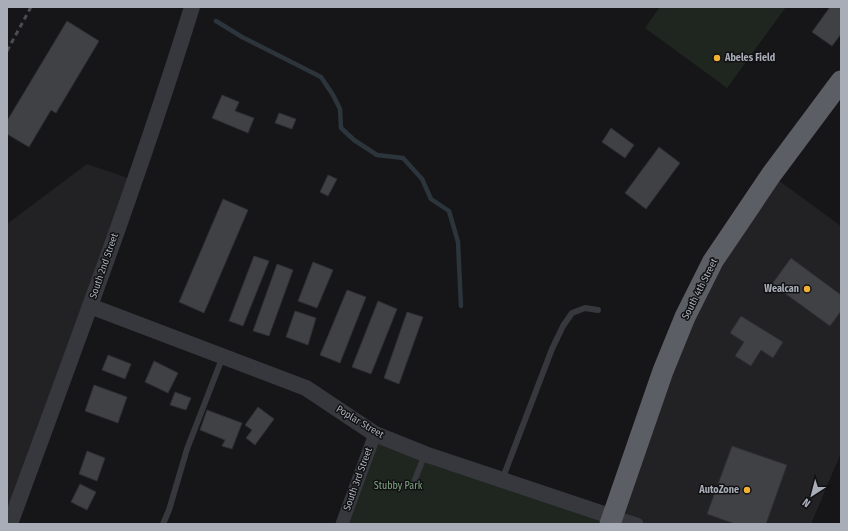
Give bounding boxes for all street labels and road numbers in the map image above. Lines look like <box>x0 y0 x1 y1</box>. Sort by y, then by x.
street label: South 2nd Street <box>87 231 121 300</box>
street label: South 4th Street <box>680 256 721 321</box>
street label: Poplar Street <box>334 403 387 441</box>
street label: South 3rd Street <box>341 445 375 512</box>

